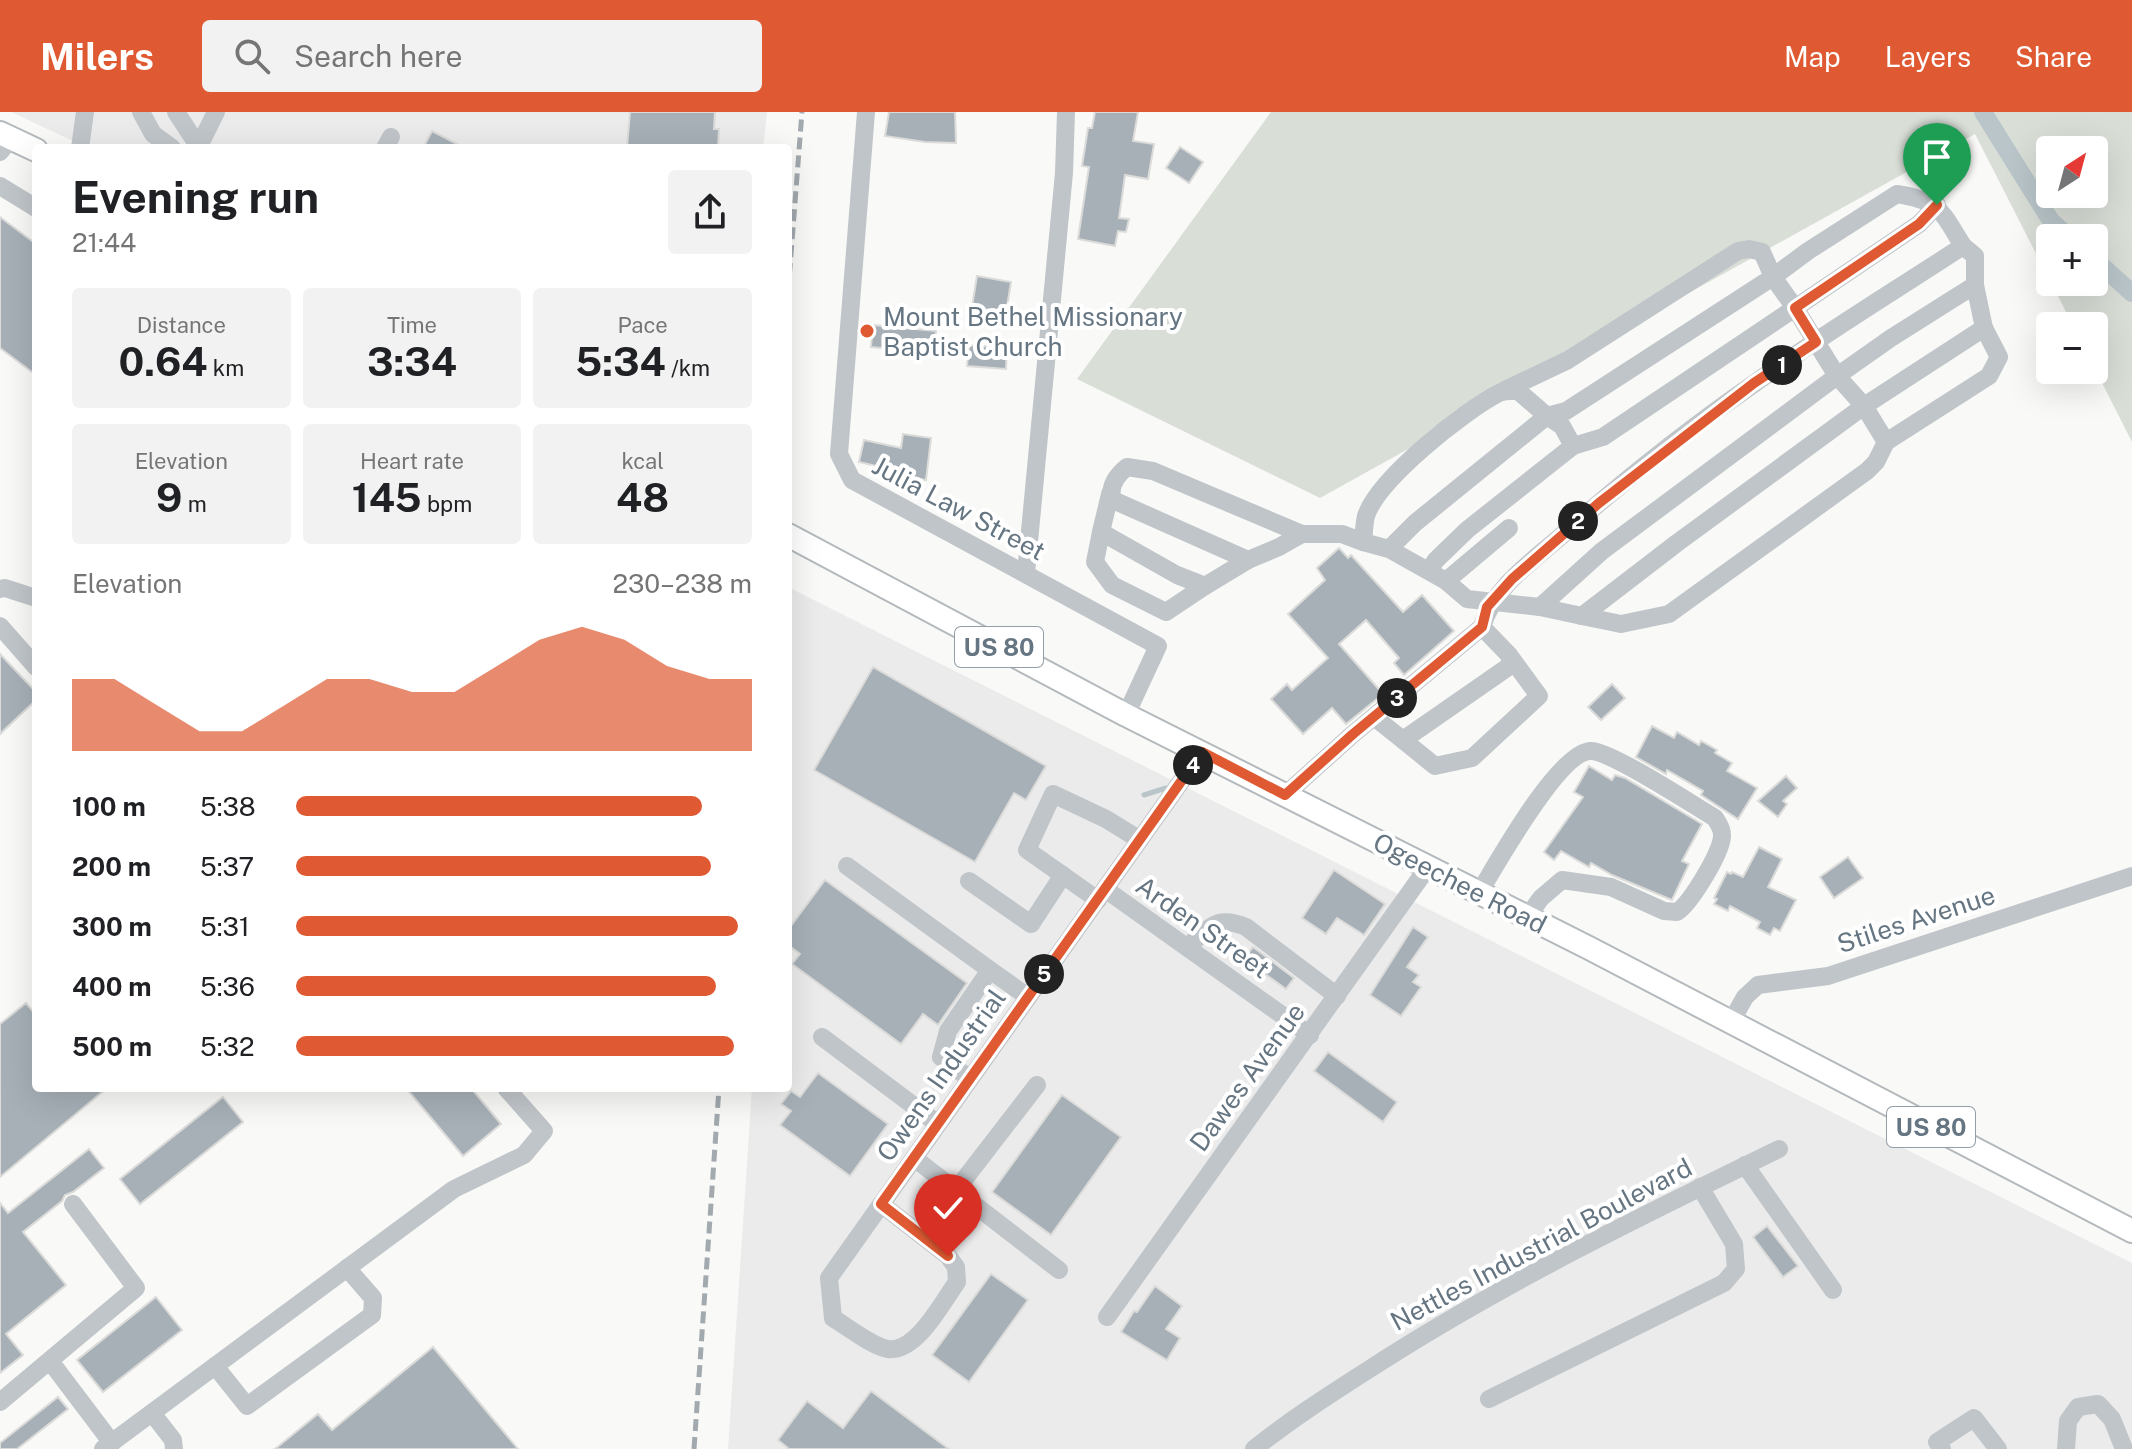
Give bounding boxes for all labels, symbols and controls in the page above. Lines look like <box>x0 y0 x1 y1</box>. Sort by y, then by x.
search box <box>202 20 762 92</box>
text: Milers <box>40 34 154 79</box>
icon: search <box>230 34 274 78</box>
text: Search here <box>294 38 462 74</box>
text: Map <box>1784 40 1841 73</box>
text: Layers <box>1885 40 1971 73</box>
text: Share <box>2015 40 2092 73</box>
pin <box>1903 123 1971 205</box>
icon: arrive <box>1915 135 1959 179</box>
north arrow <box>2036 136 2108 208</box>
map controls <box>2036 136 2108 384</box>
button: share <box>668 170 752 254</box>
text: Evening run <box>72 171 319 223</box>
button: + <box>2036 224 2108 296</box>
text: 21:44 <box>72 227 136 258</box>
place label: Mount Bethel Missionary Baptist Church <box>883 301 1183 362</box>
text: Distance <box>137 312 226 338</box>
text: Time <box>387 312 437 338</box>
text: Pace <box>618 312 668 338</box>
button: − <box>2036 312 2108 384</box>
marker: Mount Bethel Missionary Baptist Church <box>858 322 876 340</box>
text: 0.64 <box>118 338 208 385</box>
text: 3:34 <box>367 338 457 385</box>
text: 5:34 <box>575 338 666 385</box>
pin: 1 <box>1762 345 1802 385</box>
text: 1 <box>1777 352 1787 378</box>
text: km <box>208 355 244 381</box>
text: /km <box>666 355 710 381</box>
text: Elevation <box>135 448 228 474</box>
text: Heart rate <box>360 448 464 474</box>
text: kcal <box>621 448 664 474</box>
street label: Julia Law Street <box>867 449 1051 567</box>
text: 9 <box>156 474 182 521</box>
text: 145 <box>352 474 422 521</box>
text: 48 <box>616 474 669 521</box>
text: m <box>182 491 207 517</box>
text: bpm <box>422 491 472 517</box>
pin: 2 <box>1558 501 1598 541</box>
text: 2 <box>1571 508 1585 534</box>
text: Elevation <box>72 568 182 599</box>
text: 230–238 m <box>613 568 752 599</box>
road number: US 80 <box>955 627 1043 667</box>
pin: 3 <box>1377 678 1417 718</box>
text: 3 <box>1390 685 1404 711</box>
pin: 4 <box>1173 745 1213 785</box>
text: 4 <box>1186 752 1200 778</box>
text: 100 m <box>72 791 146 822</box>
text: 5:38 <box>200 791 256 822</box>
street label: Ogeechee Road <box>1368 826 1552 940</box>
text: 200 m <box>72 851 151 882</box>
text: 5:37 <box>200 851 254 882</box>
street label: Arden Street <box>1130 870 1276 984</box>
street label: Stiles Avenue <box>1833 879 1999 959</box>
text: 300 m <box>72 911 152 942</box>
text: 5:31 <box>200 911 249 942</box>
pin: 5 <box>1024 954 1064 994</box>
text: 5 <box>1037 961 1051 987</box>
text: 400 m <box>72 971 152 1002</box>
text: 5:36 <box>200 971 255 1002</box>
street label: Owens Industrial <box>870 983 1012 1167</box>
street label: Dawes Avenue <box>1183 997 1311 1157</box>
text: 500 m <box>72 1031 152 1062</box>
text: 5:32 <box>200 1031 254 1062</box>
road number: US 80 <box>1887 1107 1975 1147</box>
street label: Nettles Industrial Boulevard <box>1385 1151 1697 1337</box>
pin <box>914 1174 982 1256</box>
icon: check <box>926 1186 970 1230</box>

